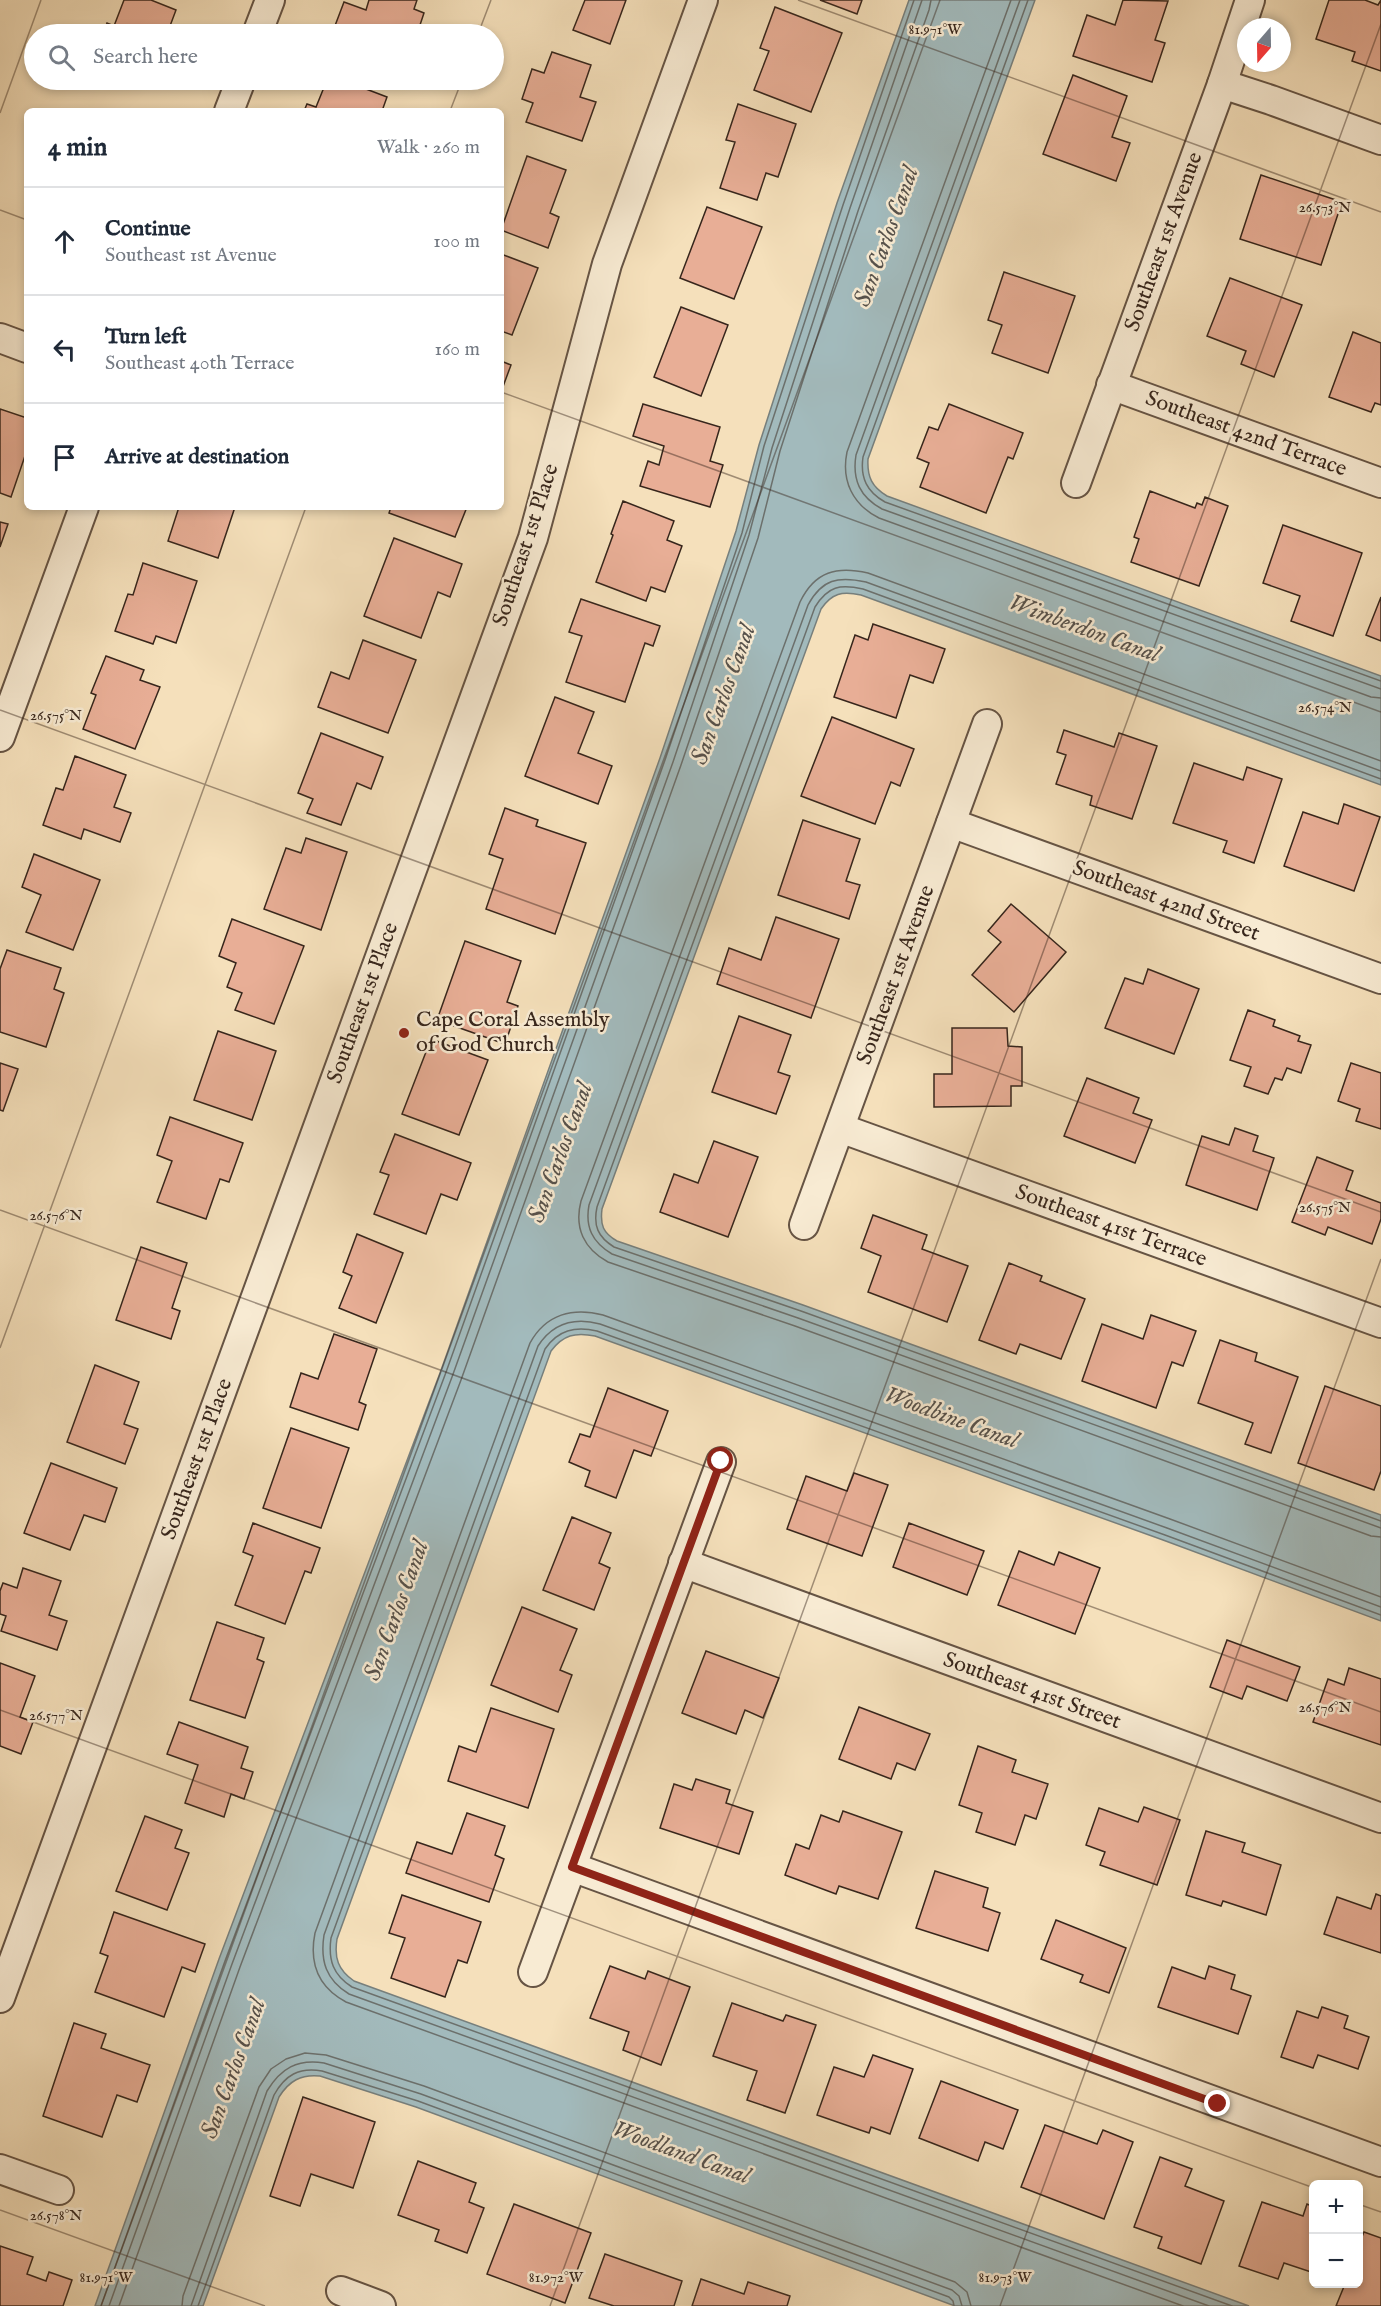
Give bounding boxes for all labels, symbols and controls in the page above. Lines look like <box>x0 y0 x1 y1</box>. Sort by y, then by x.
north arrow <box>1237 18 1291 72</box>
text: 81.971°W <box>909 20 962 39</box>
search box <box>24 24 504 90</box>
icon: search <box>45 41 78 74</box>
text: Search here <box>93 43 198 71</box>
text: 4 min <box>48 131 107 164</box>
text: Walk · 260 m <box>377 135 480 160</box>
street label: Southeast 1st Avenue <box>1119 148 1209 336</box>
water label: San Carlos Canal <box>847 161 927 311</box>
text: 26.573°N <box>1299 198 1351 217</box>
text: Continue <box>105 215 191 243</box>
icon: ahead <box>48 225 81 258</box>
text: 100 m <box>433 229 480 254</box>
text: Southeast 1st Avenue <box>105 243 277 268</box>
text: Turn left <box>105 323 187 351</box>
icon: left <box>48 333 81 366</box>
text: 160 m <box>434 337 480 362</box>
text: Southeast 40th Terrace <box>105 351 294 376</box>
street label: Southeast 42nd Terrace <box>1142 385 1350 483</box>
icon: arrive <box>48 441 81 474</box>
text: Arrive at destination <box>105 443 289 471</box>
street label: Southeast 1st Place <box>487 460 565 630</box>
water label: Wimberdon Canal <box>1004 587 1166 671</box>
water label: San Carlos Canal <box>684 619 764 769</box>
text: 26.574°N <box>1298 698 1352 717</box>
text: 26.575°N <box>30 706 82 725</box>
street label: Southeast 42nd Street <box>1068 854 1264 948</box>
street label: Southeast 1st Avenue <box>851 881 941 1069</box>
street label: Southeast 1st Place <box>321 919 405 1087</box>
place label: Cape Coral Assembly of God Church <box>416 1006 610 1059</box>
marker: Cape Coral Assembly of God Church <box>397 1026 411 1040</box>
water label: San Carlos Canal <box>521 1077 601 1227</box>
street label: Southeast 41st Terrace <box>1011 1178 1211 1274</box>
text: 26.575°N <box>1299 1198 1351 1217</box>
text: 26.576°N <box>29 1206 83 1225</box>
street label: Southeast 1st Place <box>155 1375 239 1543</box>
water label: Woodbine Canal <box>880 1379 1024 1457</box>
route start <box>707 1447 733 1473</box>
water label: San Carlos Canal <box>357 1535 437 1685</box>
street label: Southeast 41st Street <box>939 1646 1125 1736</box>
text: 26.576°N <box>1298 1698 1352 1717</box>
text: 26.577°N <box>29 1706 83 1725</box>
water label: San Carlos Canal <box>194 1993 274 2143</box>
route end <box>1204 2090 1230 2116</box>
water label: Woodland Canal <box>608 2114 756 2193</box>
map controls <box>1309 2180 1363 2288</box>
button: + <box>1309 2180 1363 2234</box>
text: 26.578°N <box>30 2206 82 2225</box>
button: − <box>1309 2234 1363 2288</box>
text: 81.971°W <box>80 2268 133 2287</box>
text: 81.972°W <box>529 2268 584 2287</box>
text: 81.973°W <box>979 2268 1032 2287</box>

